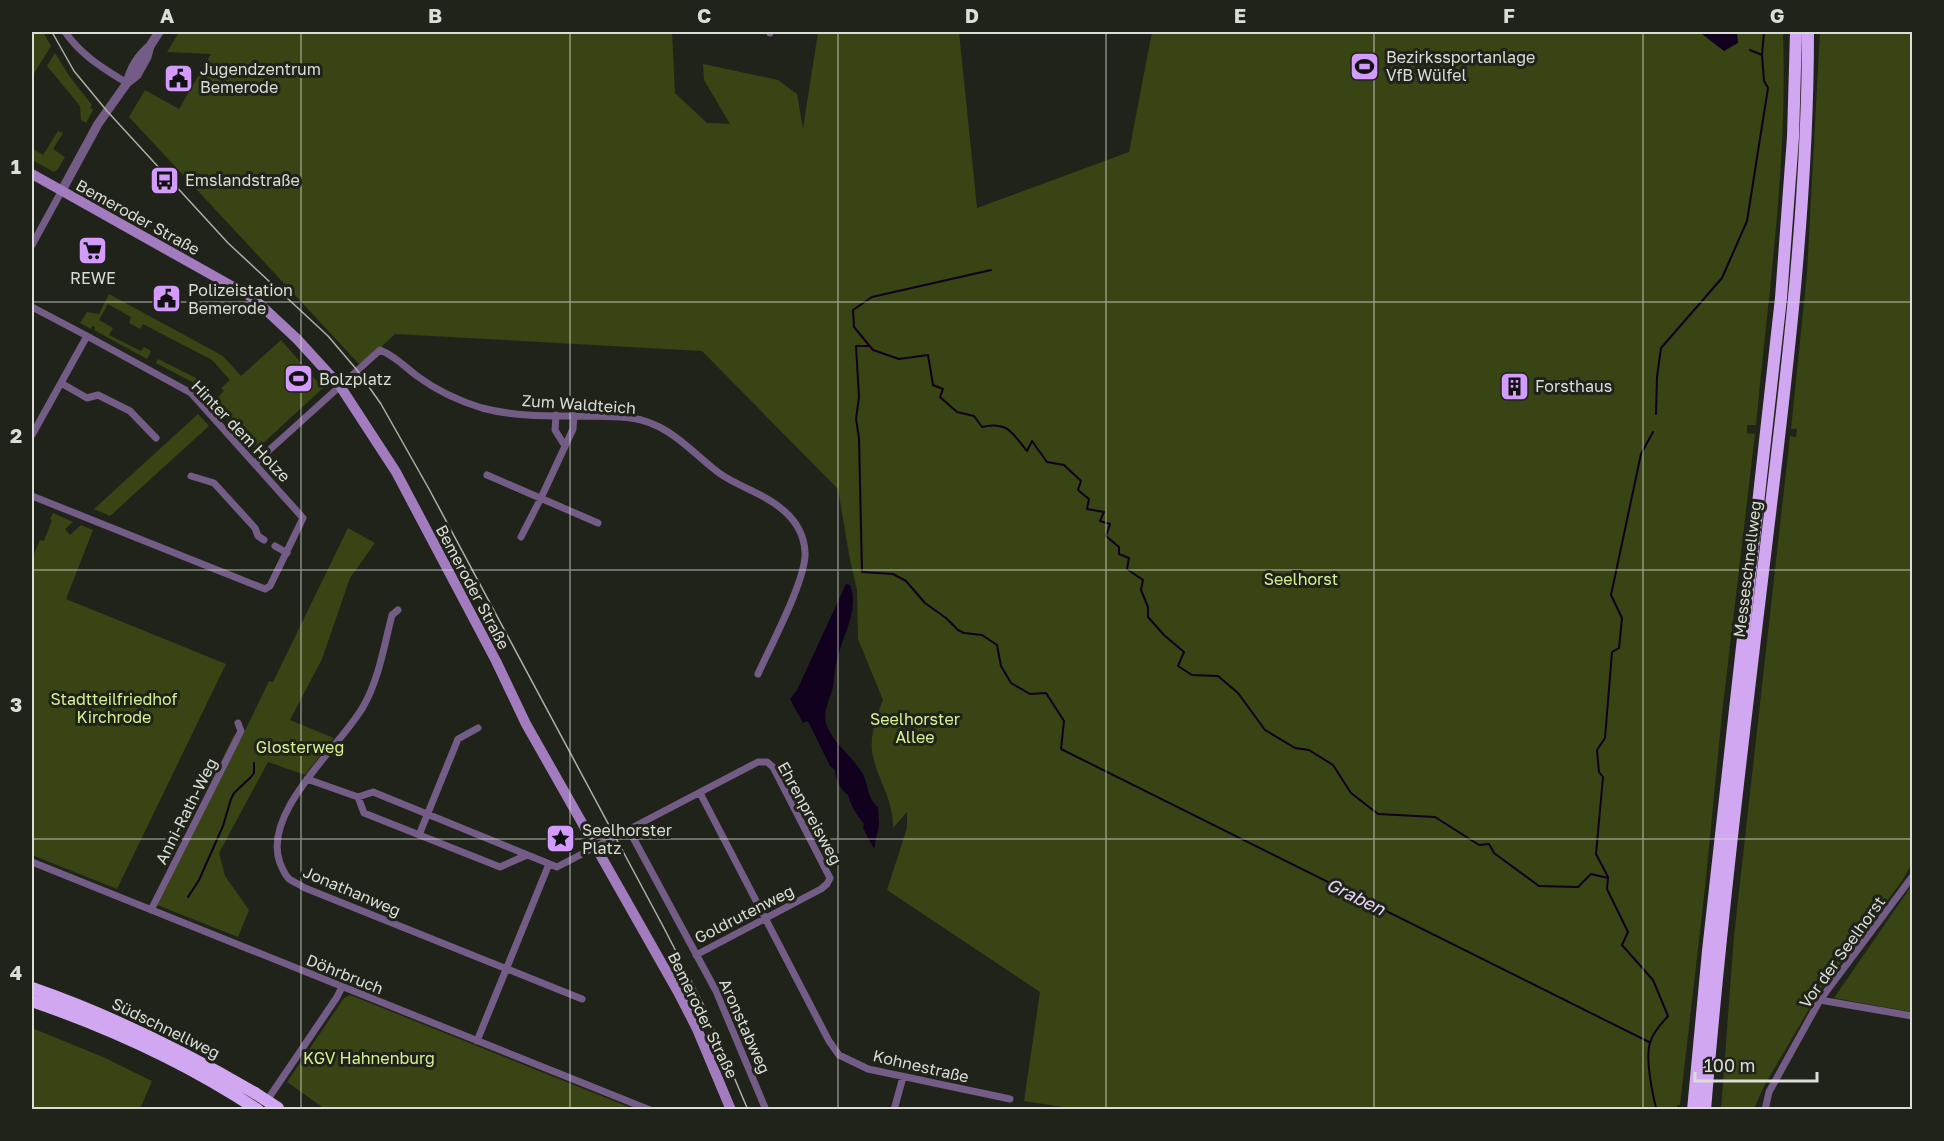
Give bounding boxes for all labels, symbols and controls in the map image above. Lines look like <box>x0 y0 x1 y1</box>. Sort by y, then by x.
text: A <box>160 3 174 27</box>
text: B <box>428 3 442 27</box>
text: C <box>697 3 711 27</box>
text: D <box>965 3 979 27</box>
text: E <box>1234 3 1246 27</box>
text: F <box>1503 3 1515 27</box>
text: G <box>1770 3 1784 27</box>
place label: Bezirkssportanlage VfB Wülfel <box>1386 47 1535 85</box>
sports icon: Bezirkssportanlage VfB Wülfel <box>1349 50 1381 82</box>
place label: Jugendzentrum Bemerode <box>200 59 321 97</box>
public building icon: Jugendzentrum Bemerode <box>163 62 195 94</box>
text: 1 <box>11 154 21 178</box>
bus stop icon: Emslandstraße <box>148 164 180 196</box>
place label: Emslandstraße <box>185 170 300 190</box>
street label: Bemeroder Straße <box>73 175 203 259</box>
supermarket icon: REWE <box>77 234 109 266</box>
place label: REWE <box>70 268 116 288</box>
place label: Polizeistation Bemerode <box>188 280 293 318</box>
public building icon: Polizeistation Bemerode <box>151 283 183 315</box>
sports icon: Bolzplatz <box>282 363 314 395</box>
place label: Bolzplatz <box>319 369 391 389</box>
building icon: Forsthaus <box>1498 370 1530 402</box>
street label: Hinter dem Holze <box>187 376 295 486</box>
place label: Forsthaus <box>1535 376 1612 396</box>
street label: Zum Waldteich <box>521 390 637 418</box>
text: 2 <box>10 423 22 447</box>
street label: Messeschnellweg <box>1729 500 1765 638</box>
street label: Bemeroder Straße <box>432 521 514 653</box>
park label: Seelhorst <box>1264 569 1338 589</box>
park label: Stadtteilfriedhof Kirchrode <box>51 689 178 727</box>
text: 3 <box>10 692 22 716</box>
park label: Seelhorster Allee <box>870 709 960 747</box>
park label: Glosterweg <box>256 737 344 757</box>
street label: Anni-Rath-Weg <box>151 755 221 867</box>
street label: Ehrenpreisweg <box>773 758 847 868</box>
place label: Seelhorster Platz <box>582 820 672 858</box>
place icon: Seelhorster Platz <box>545 823 577 855</box>
street label: Jonathanweg <box>300 861 404 921</box>
water label: Graben <box>1323 872 1390 920</box>
street label: Goldrutenweg <box>691 880 797 948</box>
street label: Vor der Seelhorst <box>1795 892 1889 1012</box>
street label: Bemeroder Straße <box>664 948 742 1082</box>
street label: Döhrbruch <box>304 950 386 998</box>
text: 4 <box>10 960 22 984</box>
street label: Aronstabweg <box>715 975 775 1077</box>
street label: Südschnellweg <box>109 993 223 1063</box>
street label: Kohnestraße <box>871 1045 971 1087</box>
scale bar <box>1695 1045 1816 1083</box>
park label: KGV Hahnenburg <box>303 1048 435 1068</box>
text: 100 m <box>1704 1054 1755 1076</box>

